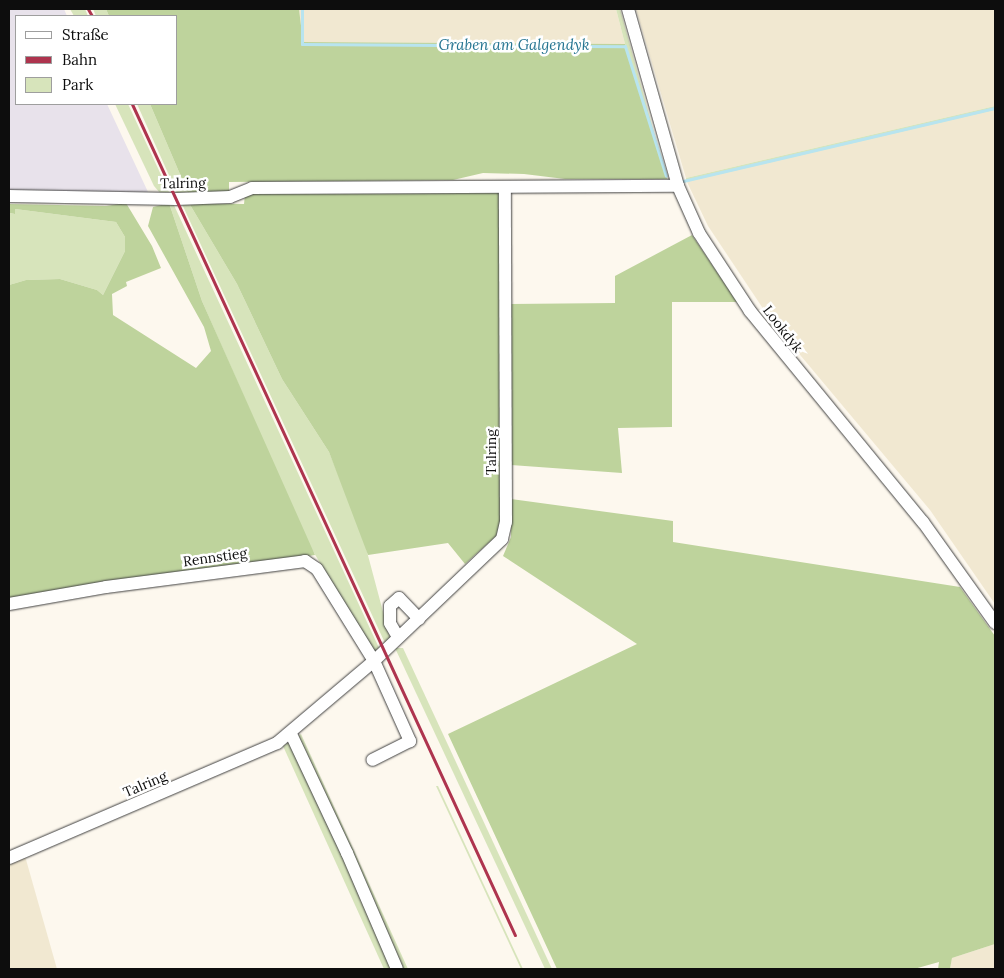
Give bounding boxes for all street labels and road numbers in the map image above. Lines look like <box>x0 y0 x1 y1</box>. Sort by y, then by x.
street label: Talring <box>160 174 206 192</box>
street label: Lookdyk <box>759 302 807 356</box>
street label: Talring <box>483 429 499 475</box>
street label: Rennstieg <box>182 544 248 570</box>
street label: Talring <box>121 767 169 801</box>

